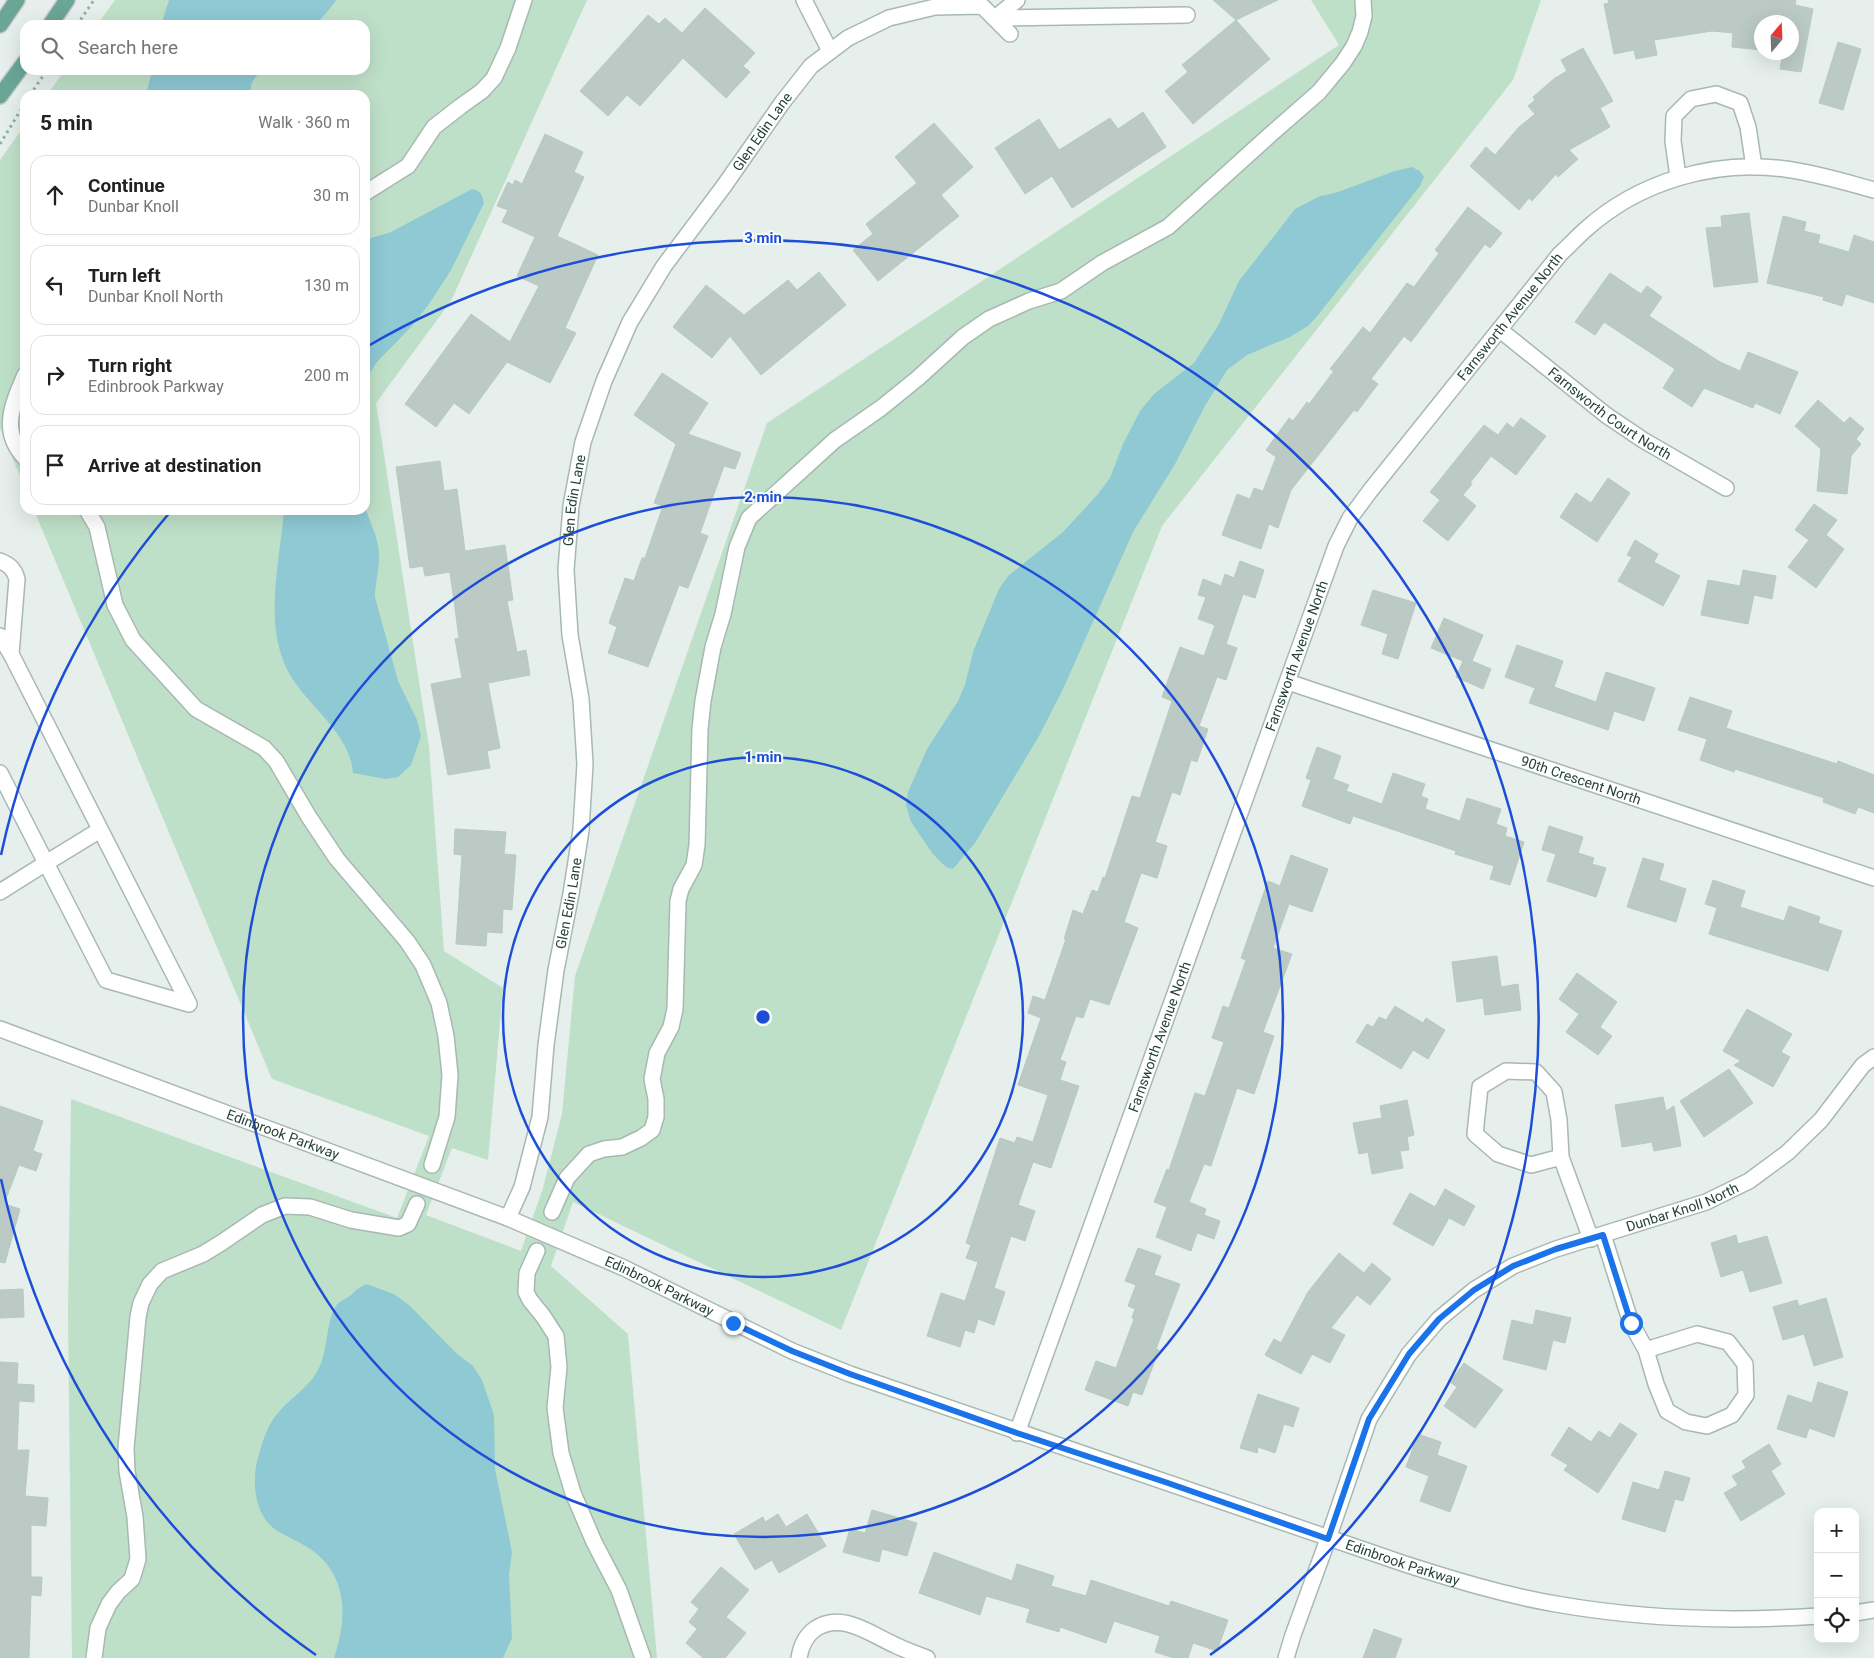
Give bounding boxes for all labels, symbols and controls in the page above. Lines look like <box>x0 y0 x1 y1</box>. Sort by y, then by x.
north arrow <box>1754 15 1799 60</box>
search box <box>20 20 370 75</box>
icon: search <box>38 34 66 62</box>
text: Search here <box>78 36 178 59</box>
street label: Glen Edin Lane <box>729 89 795 174</box>
text: 5 min <box>40 111 93 135</box>
text: Walk · 360 m <box>258 113 350 132</box>
text: Continue <box>88 174 165 197</box>
icon: ahead <box>41 181 69 209</box>
text: 30 m <box>313 186 349 205</box>
text: Dunbar Knoll <box>88 197 179 216</box>
text: 3 min <box>744 229 782 247</box>
street label: Farnsworth Avenue North <box>1454 250 1566 384</box>
text: Turn left <box>88 264 161 287</box>
icon: left <box>41 271 69 299</box>
text: 130 m <box>304 276 349 295</box>
text: Dunbar Knoll North <box>88 287 223 306</box>
text: Turn right <box>88 354 172 377</box>
icon: right <box>41 361 69 389</box>
street label: Farnsworth Court North <box>1545 364 1674 463</box>
text: 200 m <box>304 366 349 385</box>
text: Edinbrook Parkway <box>88 377 224 396</box>
icon: arrive <box>41 451 69 479</box>
street label: Glen Edin Lane <box>560 453 588 547</box>
text: Arrive at destination <box>88 454 261 477</box>
text: 2 min <box>744 488 782 506</box>
street label: Farnsworth Avenue North <box>1262 578 1331 733</box>
text: 1 min <box>744 748 782 766</box>
street label: 90th Crescent North <box>1519 752 1643 808</box>
street label: Glen Edin Lane <box>552 857 585 950</box>
street label: Farnsworth Avenue North <box>1125 959 1194 1114</box>
centre of rings <box>754 1008 772 1026</box>
street label: Edinbrook Parkway <box>225 1106 342 1163</box>
street label: Dunbar Knoll North <box>1624 1179 1741 1235</box>
street label: Edinbrook Parkway <box>603 1253 717 1319</box>
route end <box>722 1312 745 1335</box>
route start <box>1620 1312 1643 1335</box>
map controls <box>1814 1508 1859 1643</box>
button: + <box>1814 1508 1859 1553</box>
street label: Edinbrook Parkway <box>1344 1536 1462 1589</box>
button: − <box>1814 1553 1859 1598</box>
button: locate <box>1814 1598 1859 1643</box>

